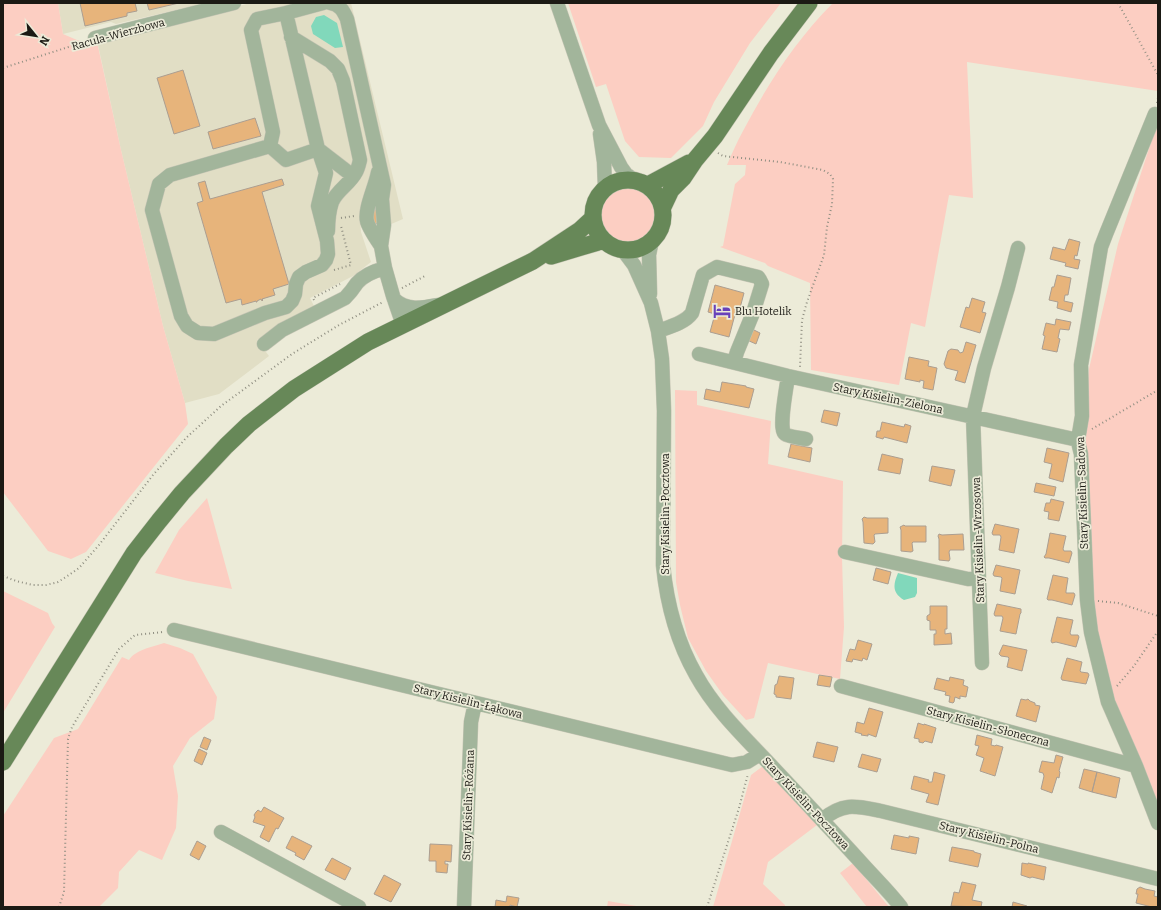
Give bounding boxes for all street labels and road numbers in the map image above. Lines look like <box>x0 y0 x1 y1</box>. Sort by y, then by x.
street label: Racula-Wierzbowa <box>70 16 166 53</box>
street label: Stary Kisielin-Zielona <box>832 381 944 416</box>
street label: Stary Kisielin-Sadowa <box>1074 436 1091 550</box>
street label: Stary Kisielin-Pocztowa <box>659 453 672 575</box>
street label: Stary Kisielin-Wrzosowa <box>970 477 987 603</box>
street label: Stary Kisielin-Łąkowa <box>412 682 524 721</box>
street label: Stary Kisielin-Słoneczna <box>925 704 1051 749</box>
street label: Stary Kisielin-Różana <box>460 749 477 861</box>
street label: Stary Kisielin-Pocztowa <box>759 754 852 852</box>
street label: Stary Kisielin-Polna <box>938 819 1040 856</box>

